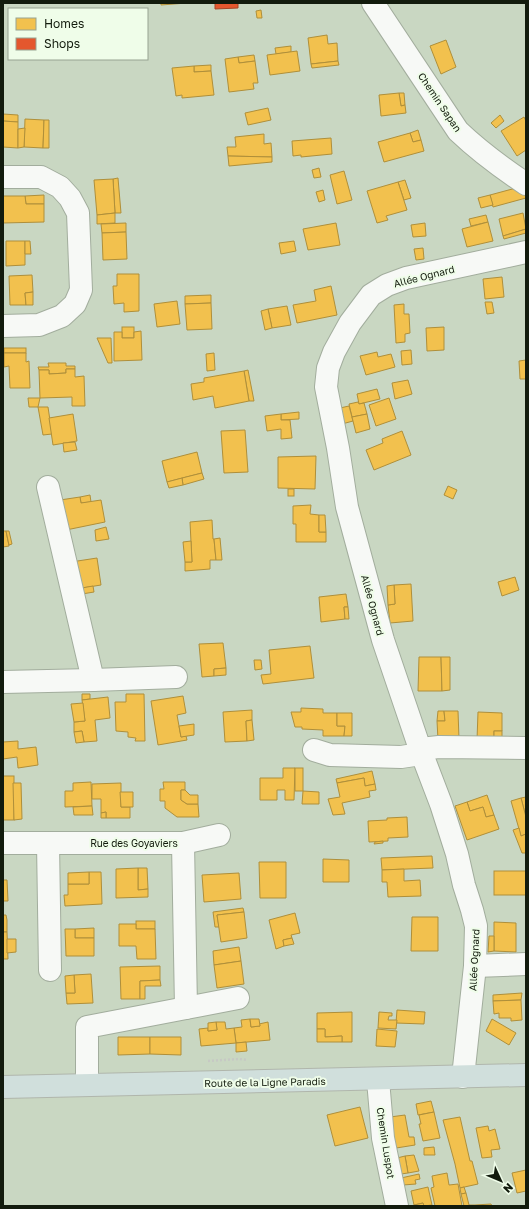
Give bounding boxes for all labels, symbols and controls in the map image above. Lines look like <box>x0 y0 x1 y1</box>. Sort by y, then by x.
legend <box>8 8 148 60</box>
text: Homes <box>44 16 84 31</box>
text: Shops <box>44 36 80 51</box>
street label: Chemin Sapan <box>416 70 464 134</box>
street label: Allée Ognard <box>392 263 456 289</box>
street label: Allée Ognard <box>359 573 387 637</box>
street label: Rue des Goyaviers <box>90 837 178 849</box>
street label: Allée Ognard <box>466 929 482 991</box>
street label: Route de la Ligne Paradis <box>204 1075 326 1089</box>
street label: Chemin Luspot <box>374 1107 398 1179</box>
north arrow <box>481 1161 521 1201</box>
text: N <box>501 1181 516 1196</box>

